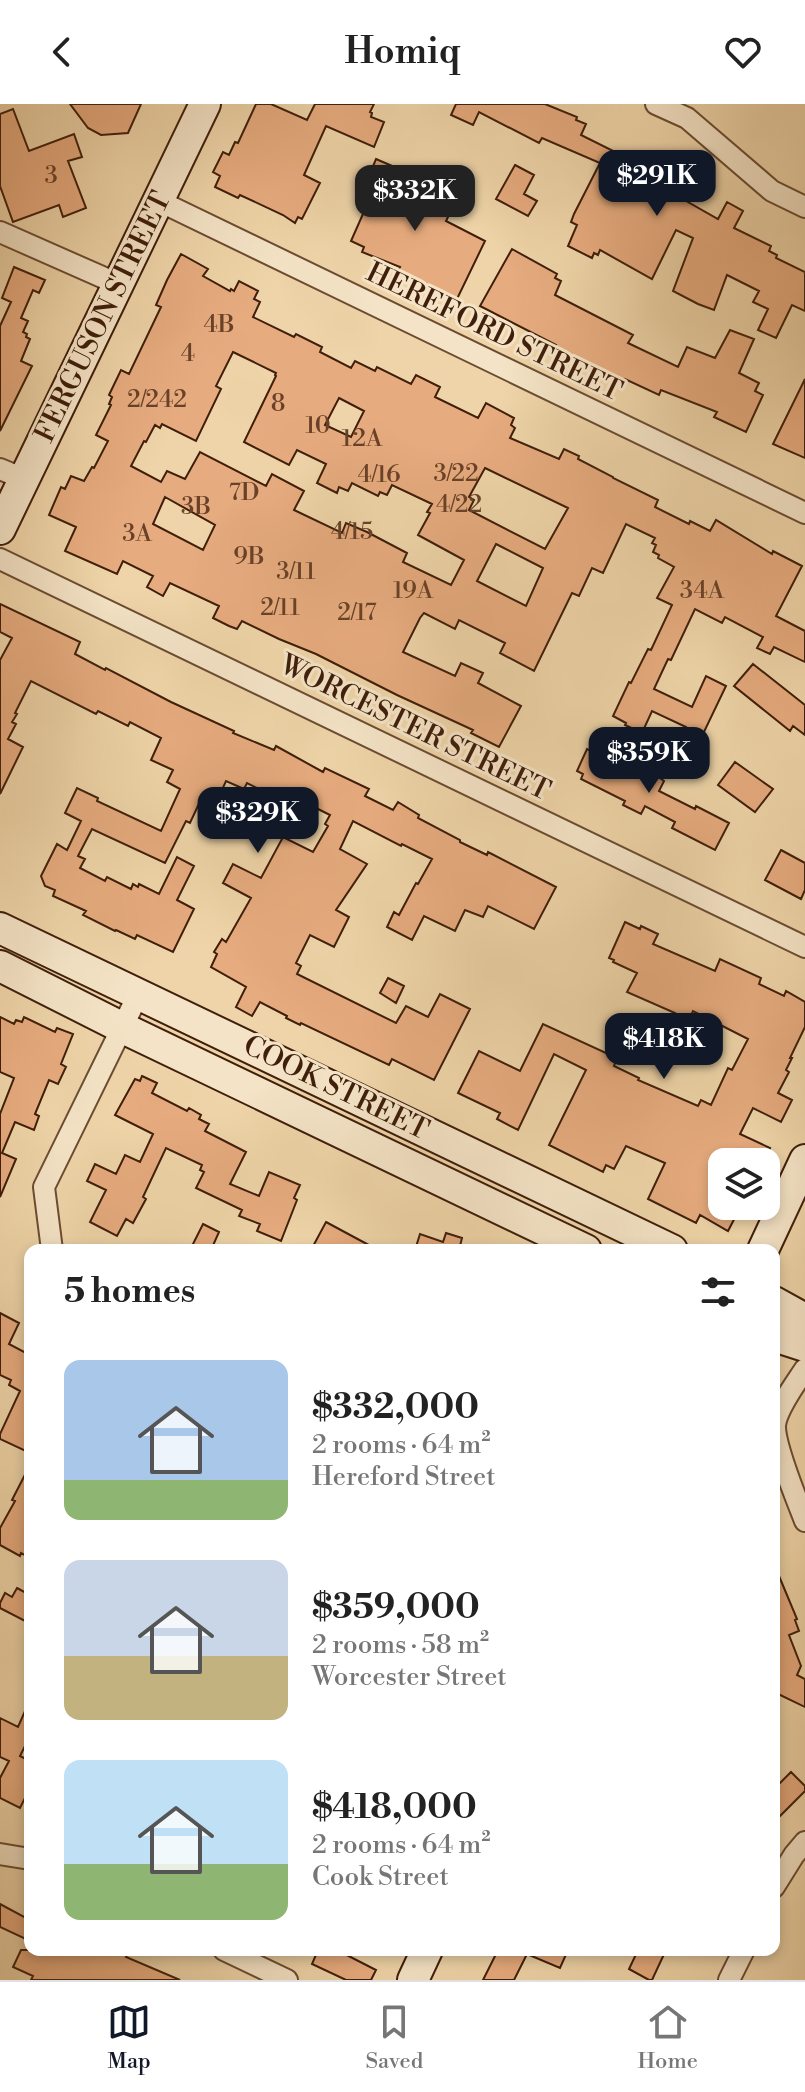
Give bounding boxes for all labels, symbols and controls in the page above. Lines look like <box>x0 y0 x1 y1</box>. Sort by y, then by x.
icon: back <box>40 30 84 74</box>
text: Homiq <box>344 30 461 75</box>
icon: heart <box>721 30 765 74</box>
pin: $291K <box>601 150 713 218</box>
text: $291K <box>617 160 697 192</box>
house number: 3 <box>44 161 58 191</box>
pin: $332K <box>359 165 471 233</box>
text: $332K <box>373 175 457 207</box>
street label: FERGUSON STREET <box>27 186 179 448</box>
street label: HEREFORD STREET <box>360 255 628 409</box>
house number: 4B <box>203 310 235 340</box>
house number: 4 <box>181 339 195 369</box>
house number: 2/242 <box>127 385 187 415</box>
house number: 8 <box>271 389 285 419</box>
house number: 10 <box>305 411 331 441</box>
house number: 12A <box>342 424 383 454</box>
house number: 3/22 <box>433 459 479 489</box>
house number: 4/16 <box>358 460 400 490</box>
house number: 7D <box>229 478 259 508</box>
house number: 4/22 <box>436 490 482 520</box>
house number: 3B <box>181 492 211 522</box>
house number: 4/15 <box>331 517 373 547</box>
house number: 3A <box>122 519 152 549</box>
house number: 9B <box>233 542 265 572</box>
house number: 3/11 <box>276 557 316 587</box>
house number: 19A <box>393 576 434 606</box>
house number: 34A <box>680 576 725 606</box>
house number: 2/11 <box>260 593 301 623</box>
house number: 2/17 <box>337 598 377 628</box>
street label: WORCESTER STREET <box>273 647 556 809</box>
pin: $359K <box>593 727 705 795</box>
text: $359K <box>607 737 691 769</box>
pin: $329K <box>202 787 314 855</box>
text: $329K <box>216 797 300 829</box>
pin: $418K <box>608 1013 720 1081</box>
text: $418K <box>623 1023 705 1055</box>
street label: COOK STREET <box>238 1028 434 1148</box>
map controls <box>708 1148 780 1220</box>
button: layers <box>708 1148 780 1220</box>
icon: filters <box>696 1270 740 1314</box>
text: 5 homes <box>64 1271 195 1313</box>
text: $332,000 <box>312 1387 479 1429</box>
icon: home <box>128 1392 224 1488</box>
text: 2 rooms · 64 m² <box>312 1429 491 1461</box>
text: Hereford Street <box>312 1461 495 1493</box>
text: $359,000 <box>312 1587 480 1629</box>
icon: home <box>128 1592 224 1688</box>
text: 2 rooms · 58 m² <box>312 1629 489 1661</box>
text: Worcester Street <box>312 1661 507 1693</box>
text: $418,000 <box>312 1787 477 1829</box>
icon: home <box>128 1792 224 1888</box>
text: 2 rooms · 64 m² <box>312 1829 491 1861</box>
text: Cook Street <box>312 1861 449 1893</box>
tab: Map <box>107 2000 151 2075</box>
tab: Saved <box>365 2000 423 2075</box>
tab: Home <box>637 2000 698 2075</box>

